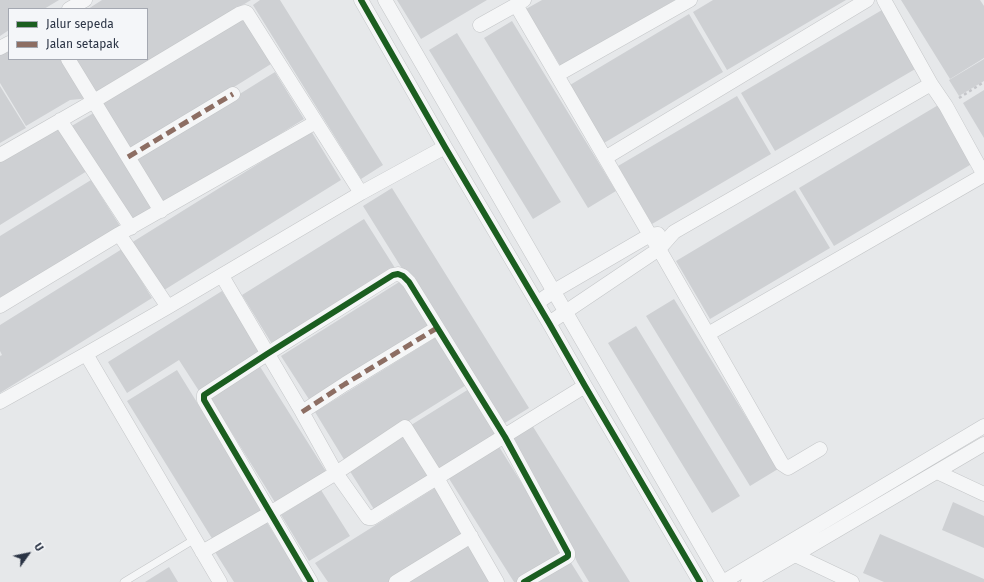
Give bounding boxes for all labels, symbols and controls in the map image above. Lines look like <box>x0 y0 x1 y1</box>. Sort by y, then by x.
legend <box>8 8 148 60</box>
text: Jalur sepeda <box>46 17 114 31</box>
text: Jalan setapak <box>46 37 119 51</box>
north arrow <box>8 534 48 574</box>
text: U <box>31 541 46 554</box>

